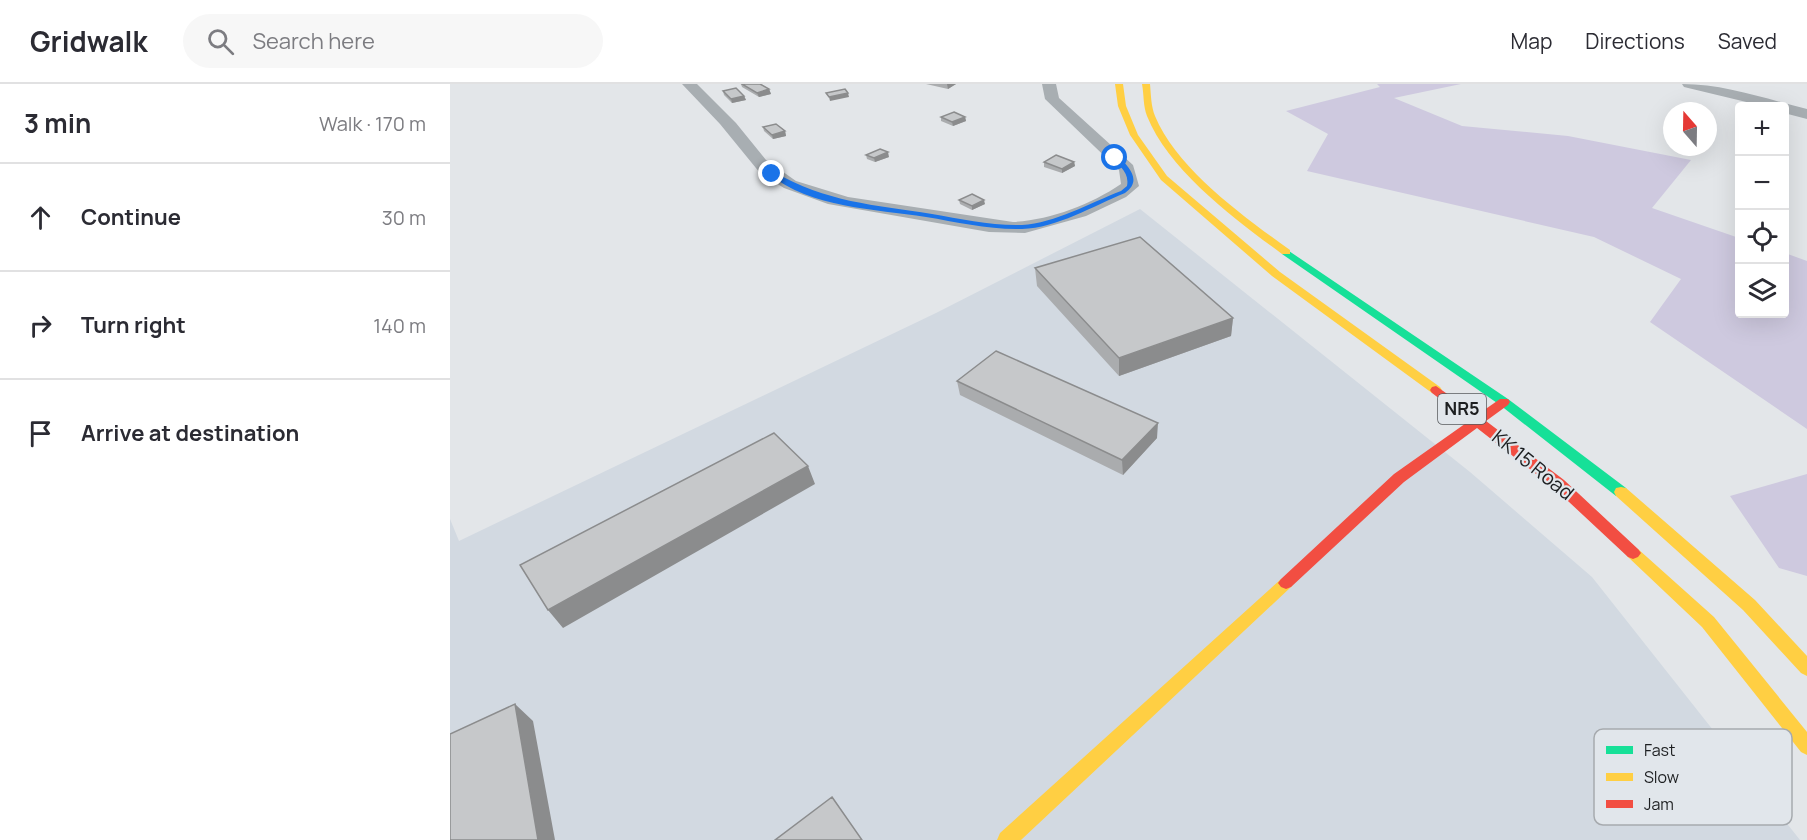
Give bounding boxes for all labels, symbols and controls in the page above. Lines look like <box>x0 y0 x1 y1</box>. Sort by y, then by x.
search box <box>183 14 603 68</box>
text: Gridwalk <box>30 22 147 60</box>
icon: search <box>204 25 237 58</box>
text: Search here <box>252 26 375 56</box>
text: Map <box>1511 27 1552 55</box>
text: Directions <box>1585 27 1685 55</box>
text: Saved <box>1718 27 1777 55</box>
north arrow <box>1663 102 1717 156</box>
map controls <box>1735 102 1789 318</box>
button: + <box>1735 102 1789 156</box>
text: 3 min <box>24 105 91 141</box>
text: Walk · 170 m <box>319 110 426 137</box>
route start <box>1101 144 1127 170</box>
button: − <box>1735 156 1789 210</box>
route end <box>758 160 784 186</box>
icon: ahead <box>24 201 57 234</box>
text: Continue <box>81 202 181 232</box>
text: 30 m <box>382 204 426 231</box>
button: locate <box>1735 210 1789 264</box>
button: layers <box>1735 264 1789 318</box>
icon: right <box>24 309 57 342</box>
text: Turn right <box>81 310 186 340</box>
text: 140 m <box>373 312 426 339</box>
road number: NR5 <box>1438 394 1486 424</box>
icon: arrive <box>24 417 57 450</box>
text: Arrive at destination <box>81 418 299 448</box>
street label: KK 15 Road <box>1487 423 1580 506</box>
legend <box>1594 729 1792 825</box>
text: Fast <box>1644 739 1675 761</box>
text: Slow <box>1644 766 1679 788</box>
text: Jam <box>1644 793 1674 815</box>

